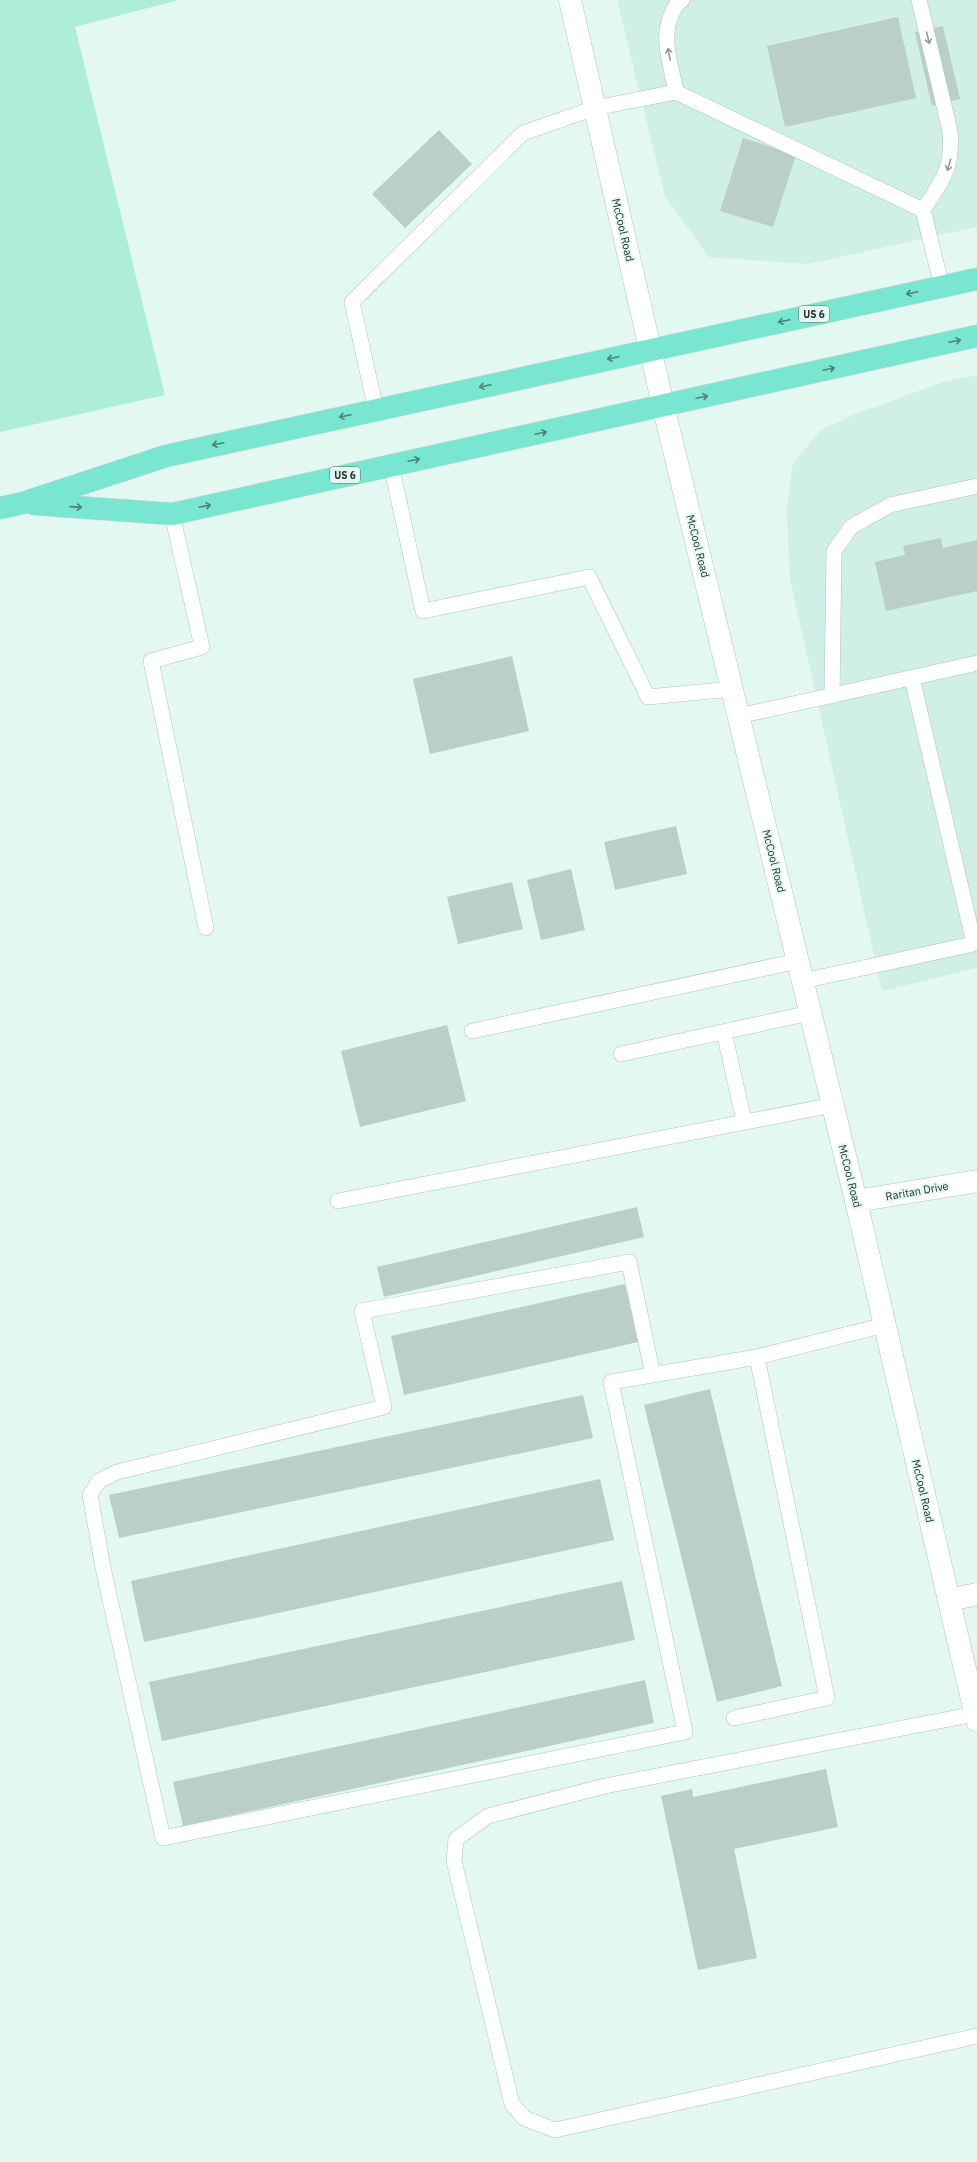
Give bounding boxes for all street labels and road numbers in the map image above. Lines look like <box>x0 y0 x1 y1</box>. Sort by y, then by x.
street label: McCool Road <box>609 197 637 263</box>
road number: US 6 <box>799 306 829 322</box>
road number: US 6 <box>330 467 360 483</box>
street label: McCool Road <box>683 513 713 579</box>
street label: McCool Road <box>759 828 789 894</box>
street label: McCool Road <box>835 1143 865 1209</box>
street label: Raritan Drive <box>884 1179 950 1203</box>
street label: McCool Road <box>909 1458 937 1524</box>

